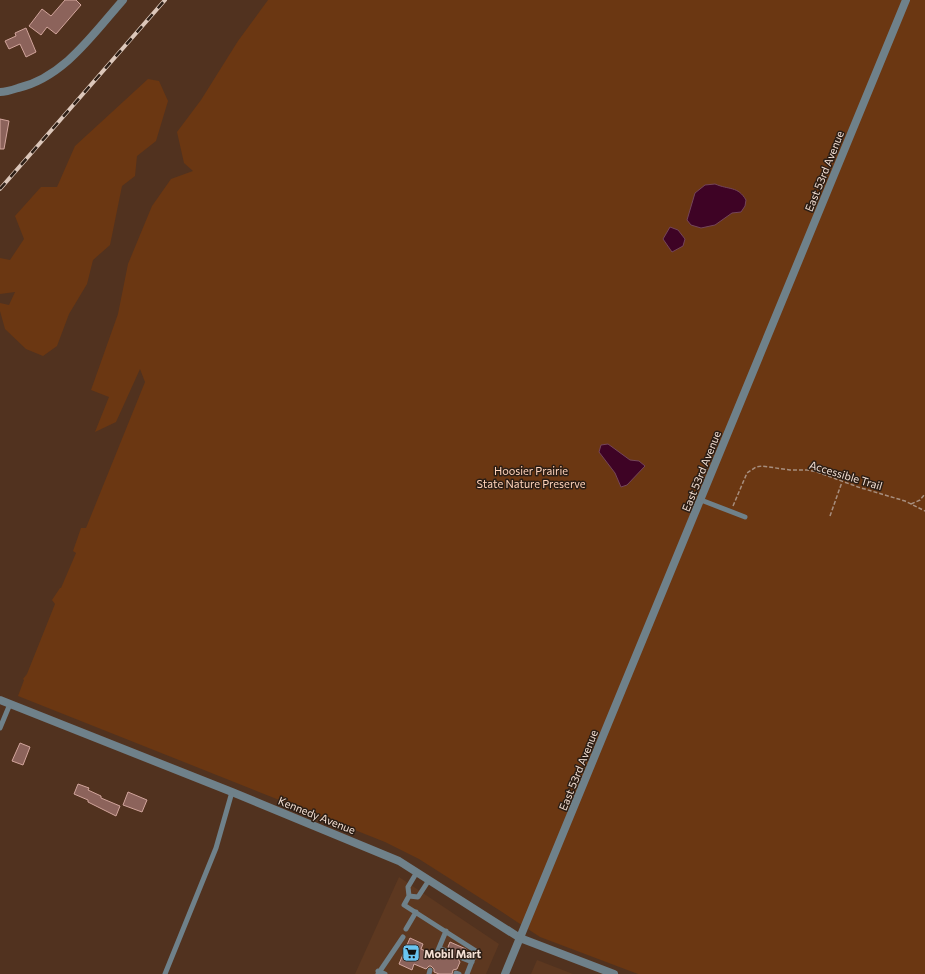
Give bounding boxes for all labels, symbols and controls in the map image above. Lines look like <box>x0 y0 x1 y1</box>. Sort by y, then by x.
street label: East 53rd Avenue <box>802 129 846 213</box>
street label: East 53rd Avenue <box>679 429 723 513</box>
street label: Accessible Trail <box>808 458 884 492</box>
park label: Hoosier Prairie State Nature Preserve <box>476 464 586 490</box>
street label: East 53rd Avenue <box>556 728 600 812</box>
street label: Kennedy Avenue <box>277 794 358 836</box>
supermarket icon: Mobil Mart <box>401 943 421 963</box>
place label: Mobil Mart <box>424 947 482 960</box>

